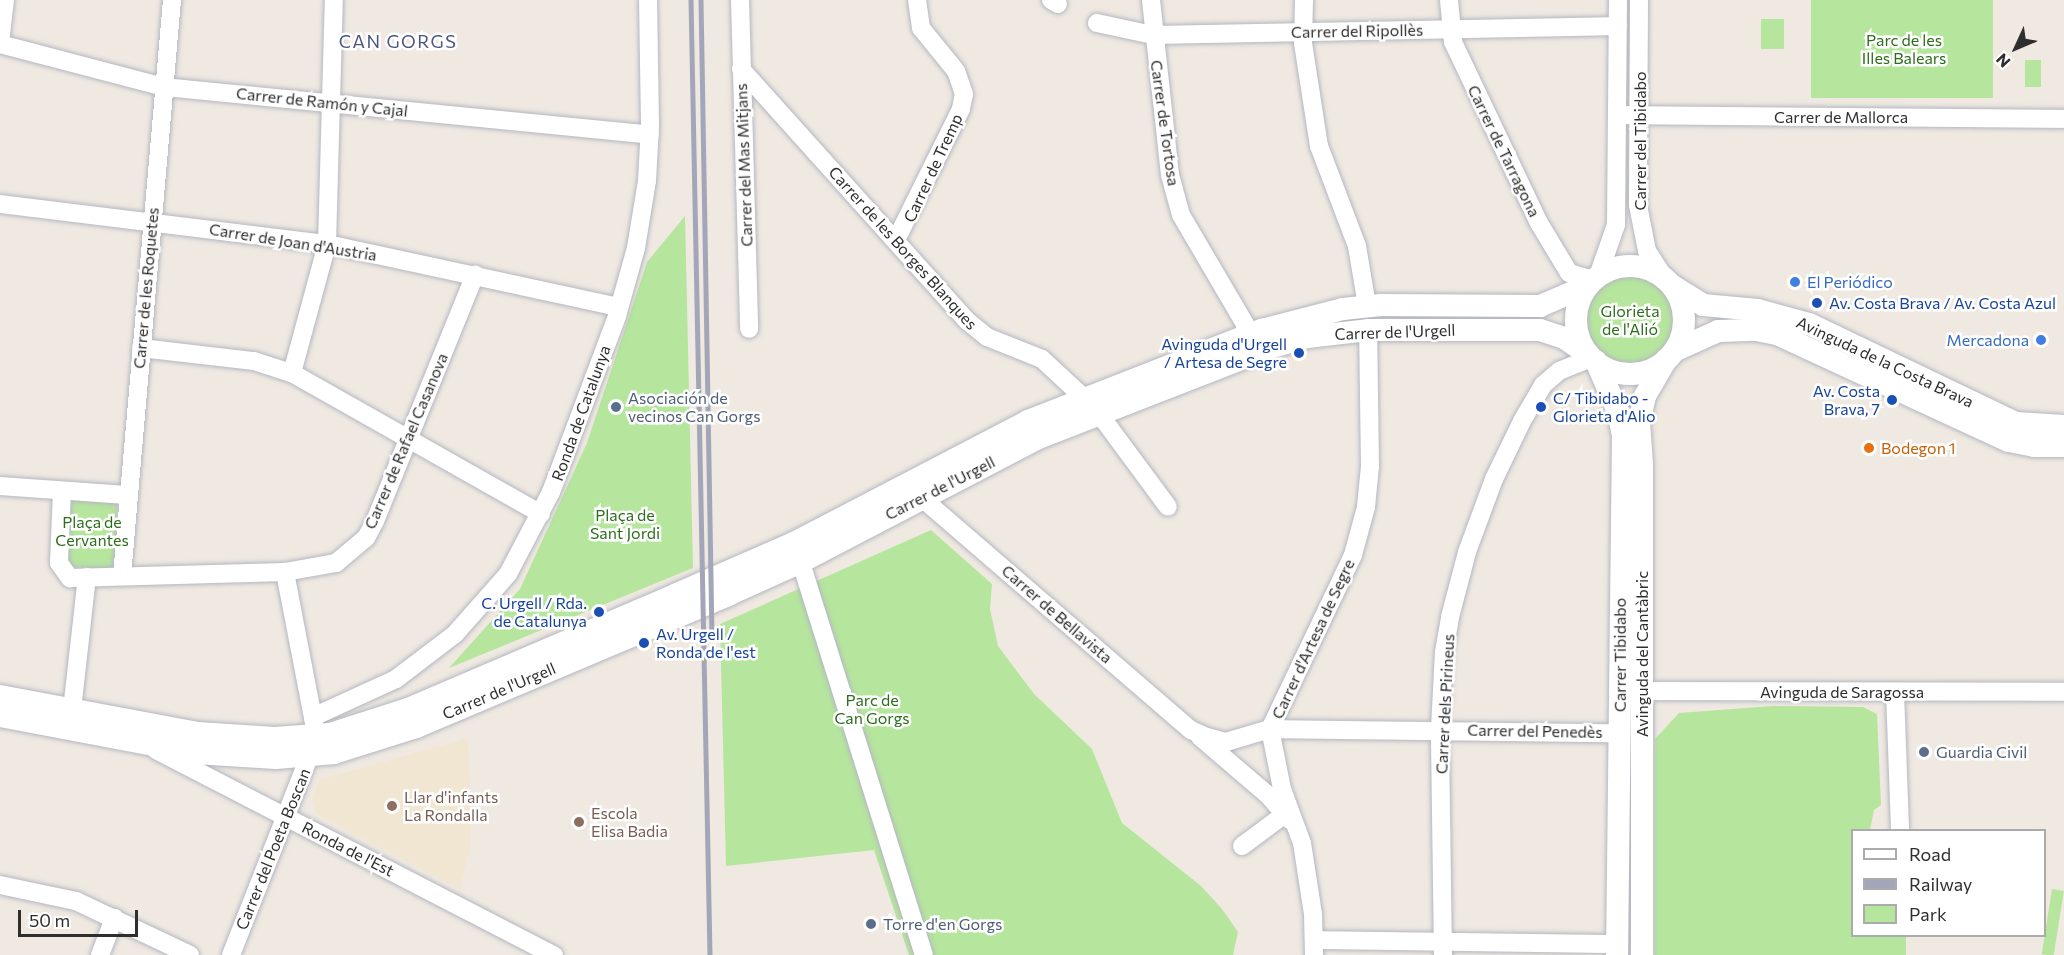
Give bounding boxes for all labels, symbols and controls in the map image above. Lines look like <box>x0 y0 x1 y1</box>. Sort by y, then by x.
north arrow <box>1986 18 2046 78</box>
street label: Carrer del Ripollès <box>1291 20 1423 42</box>
district label: CAN GORGS <box>339 30 457 52</box>
park label: Parc de les Illes Balears <box>1862 30 1946 68</box>
text: N <box>1992 50 2014 72</box>
street label: Carrer de Tortosa <box>1147 59 1183 187</box>
street label: Carrer del Tibidabo <box>1630 71 1650 211</box>
street label: Carrer de Tarragona <box>1464 82 1544 220</box>
street label: Carrer de Ramón y Cajal <box>235 83 409 121</box>
street label: Carrer del Mas Mitjans <box>732 83 756 247</box>
street label: Carrer de Mallorca <box>1774 107 1908 127</box>
street label: Carrer de Tremp <box>899 111 967 225</box>
street label: Carrer de les Borges Blanques <box>825 162 981 334</box>
street label: Carrer de les Roquetes <box>129 207 163 369</box>
street label: Carrer de Joan d'Austria <box>208 219 378 265</box>
place label: El Periódico <box>1807 272 1893 292</box>
marker: El Periódico <box>1788 275 1802 289</box>
place label: Av. Costa Brava / Av. Costa Azul <box>1829 293 2056 313</box>
marker: Av. Costa Brava / Av. Costa Azul <box>1810 296 1824 310</box>
park label: Glorieta de l'Alió <box>1600 301 1660 339</box>
street label: Avinguda de la Costa Brava <box>1793 312 1977 412</box>
street label: Carrer de l'Urgell <box>1334 320 1456 344</box>
place label: Mercadona <box>1947 330 2029 350</box>
marker: Mercadona <box>2034 333 2048 347</box>
place label: Avinguda d'Urgell / Artesa de Segre <box>1161 334 1287 372</box>
street label: Ronda de Catalunya <box>548 342 614 484</box>
marker: Avinguda d'Urgell / Artesa de Segre <box>1292 346 1306 360</box>
street label: Carrer de Rafael Casanova <box>360 350 452 532</box>
place label: Av. Costa Brava, 7 <box>1813 381 1880 419</box>
place label: Asociación de vecinos Can Gorgs <box>628 388 760 426</box>
place label: C/ Tibidabo - Glorieta d'Alio <box>1553 388 1656 426</box>
marker: Av. Costa Brava, 7 <box>1885 393 1899 407</box>
marker: Asociación de vecinos Can Gorgs <box>609 400 623 414</box>
marker: C/ Tibidabo - Glorieta d'Alio <box>1534 400 1548 414</box>
place label: Bodegon 1 <box>1881 438 1956 458</box>
marker: Bodegon 1 <box>1862 441 1876 455</box>
street label: Carrer de l'Urgell <box>882 452 998 524</box>
park label: Plaça de Sant Jordi <box>590 505 660 543</box>
park label: Plaça de Cervantes <box>55 512 129 550</box>
street label: Carrer d'Artesa de Segre <box>1268 556 1358 722</box>
street label: Carrer de Bellavista <box>998 561 1116 667</box>
street label: Avinguda del Cantàbric <box>1632 571 1652 737</box>
place label: C. Urgell / Rda. de Catalunya <box>481 593 587 631</box>
street label: Carrer Tibidabo <box>1610 598 1630 712</box>
marker: C. Urgell / Rda. de Catalunya <box>592 605 606 619</box>
place label: Av. Urgell / Ronda de l'est <box>656 624 756 662</box>
street label: Carrer dels Pirineus <box>1432 633 1458 775</box>
marker: Av. Urgell / Ronda de l'est <box>637 636 651 650</box>
street label: Carrer de l'Urgell <box>440 659 558 723</box>
street label: Avinguda de Saragossa <box>1760 682 1924 702</box>
park label: Parc de Can Gorgs <box>834 690 910 728</box>
street label: Carrer del Penedès <box>1467 720 1603 742</box>
place label: Guardia Civil <box>1936 742 2027 762</box>
marker: Guardia Civil <box>1917 745 1931 759</box>
street label: Carrer del Poeta Boscan <box>232 765 314 933</box>
place label: Llar d'infants La Rondalla <box>404 787 498 825</box>
marker: Llar d'infants La Rondalla <box>385 799 399 813</box>
place label: Escola Elisa Badia <box>591 803 668 841</box>
marker: Escola Elisa Badia <box>572 815 586 829</box>
street label: Ronda de l'Est <box>299 818 397 880</box>
legend <box>1851 829 2046 937</box>
text: Road <box>1909 843 1951 865</box>
text: Railway <box>1909 873 1972 895</box>
scale bar <box>21 898 141 936</box>
text: Park <box>1909 903 1947 925</box>
text: 50 m <box>29 909 70 931</box>
place label: Torre d'en Gorgs <box>883 914 1002 934</box>
marker: Torre d'en Gorgs <box>864 917 878 931</box>

